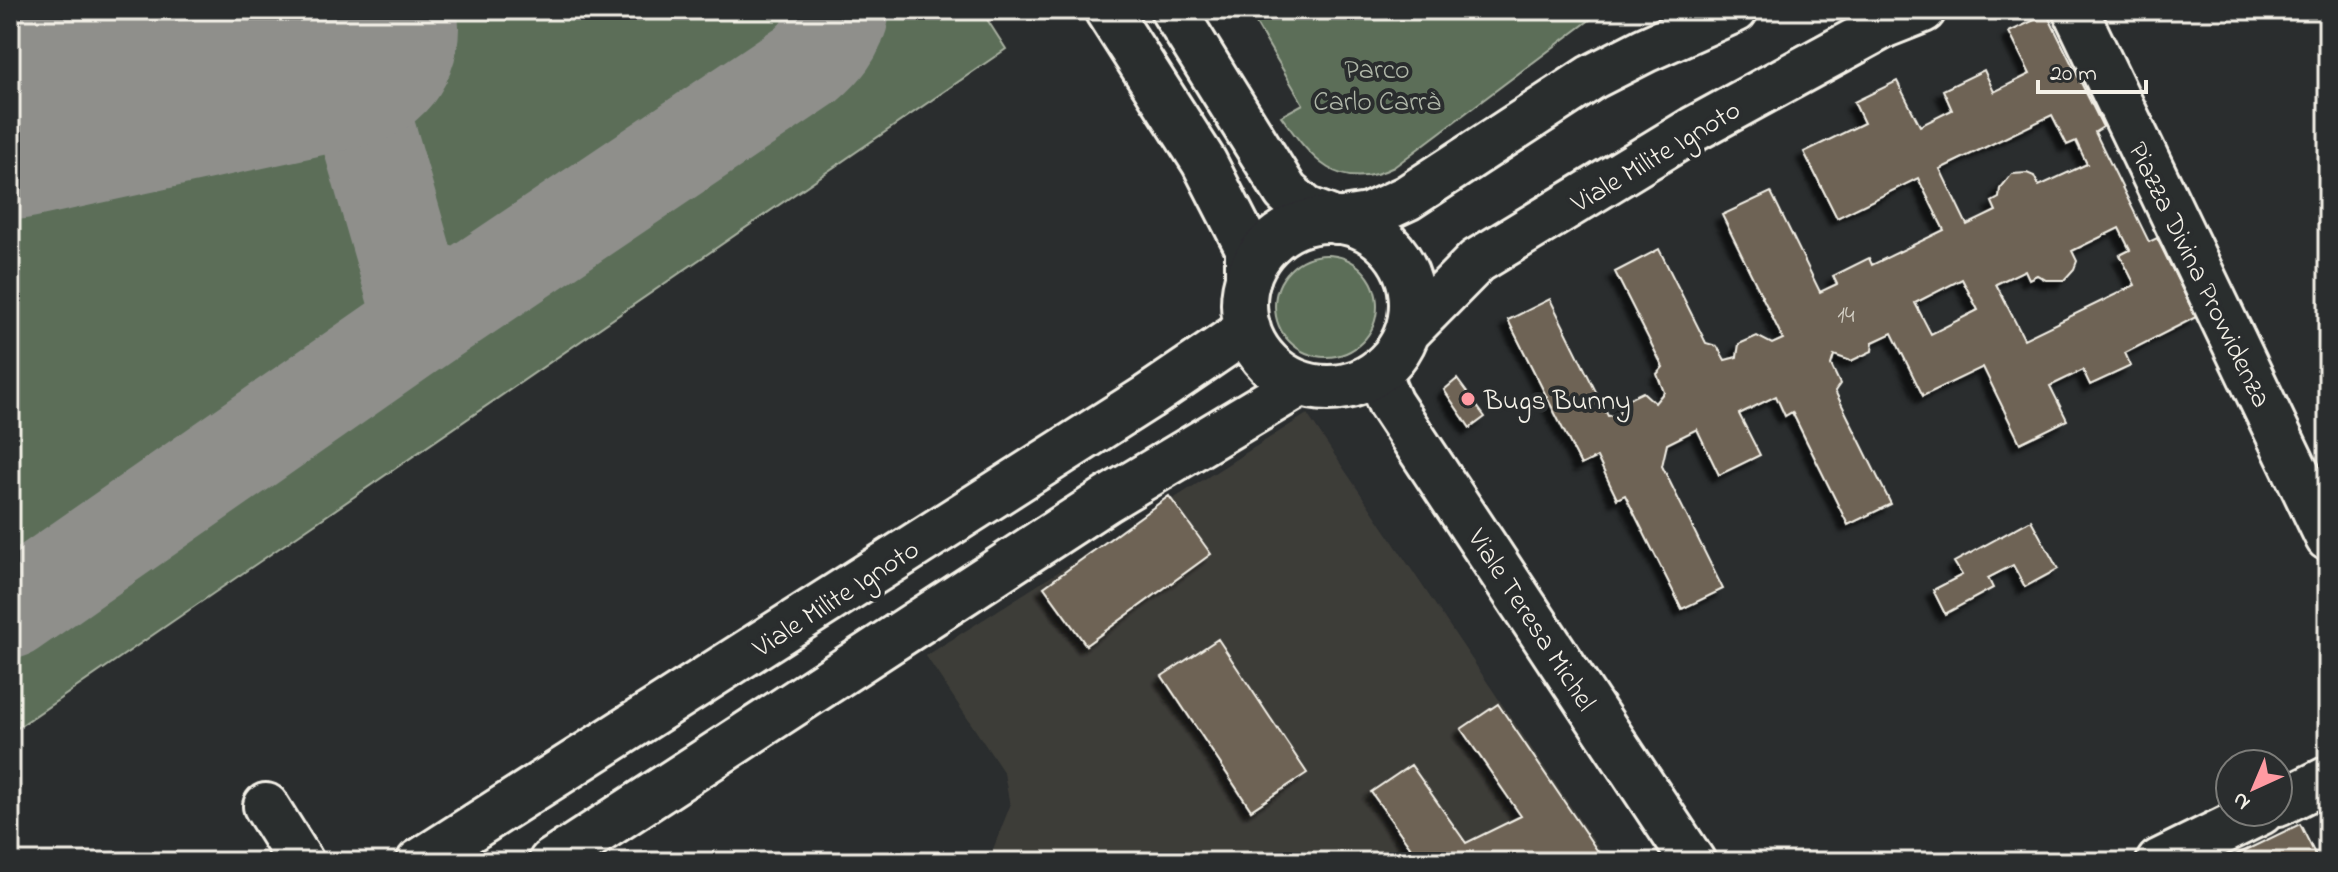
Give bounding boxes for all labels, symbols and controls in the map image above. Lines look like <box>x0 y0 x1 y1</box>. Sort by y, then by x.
scale bar <box>2038 44 2146 94</box>
park label: Parco Carlo Carrà <box>1313 51 1441 124</box>
text: 20 m <box>2050 57 2097 92</box>
street label: Viale Milite Ignoto <box>1563 91 1749 225</box>
street label: Piazza Divina Provvidenza <box>2116 136 2280 415</box>
house number: 14 <box>1837 299 1855 334</box>
place label: Bugs Bunny <box>1483 382 1631 423</box>
marker: Bugs Bunny <box>1459 390 1477 408</box>
street label: Viale Teresa Michel <box>1455 521 1604 720</box>
street label: Viale Milite Ignoto <box>745 531 928 670</box>
north arrow <box>2214 748 2294 828</box>
text: N <box>2226 784 2259 817</box>

